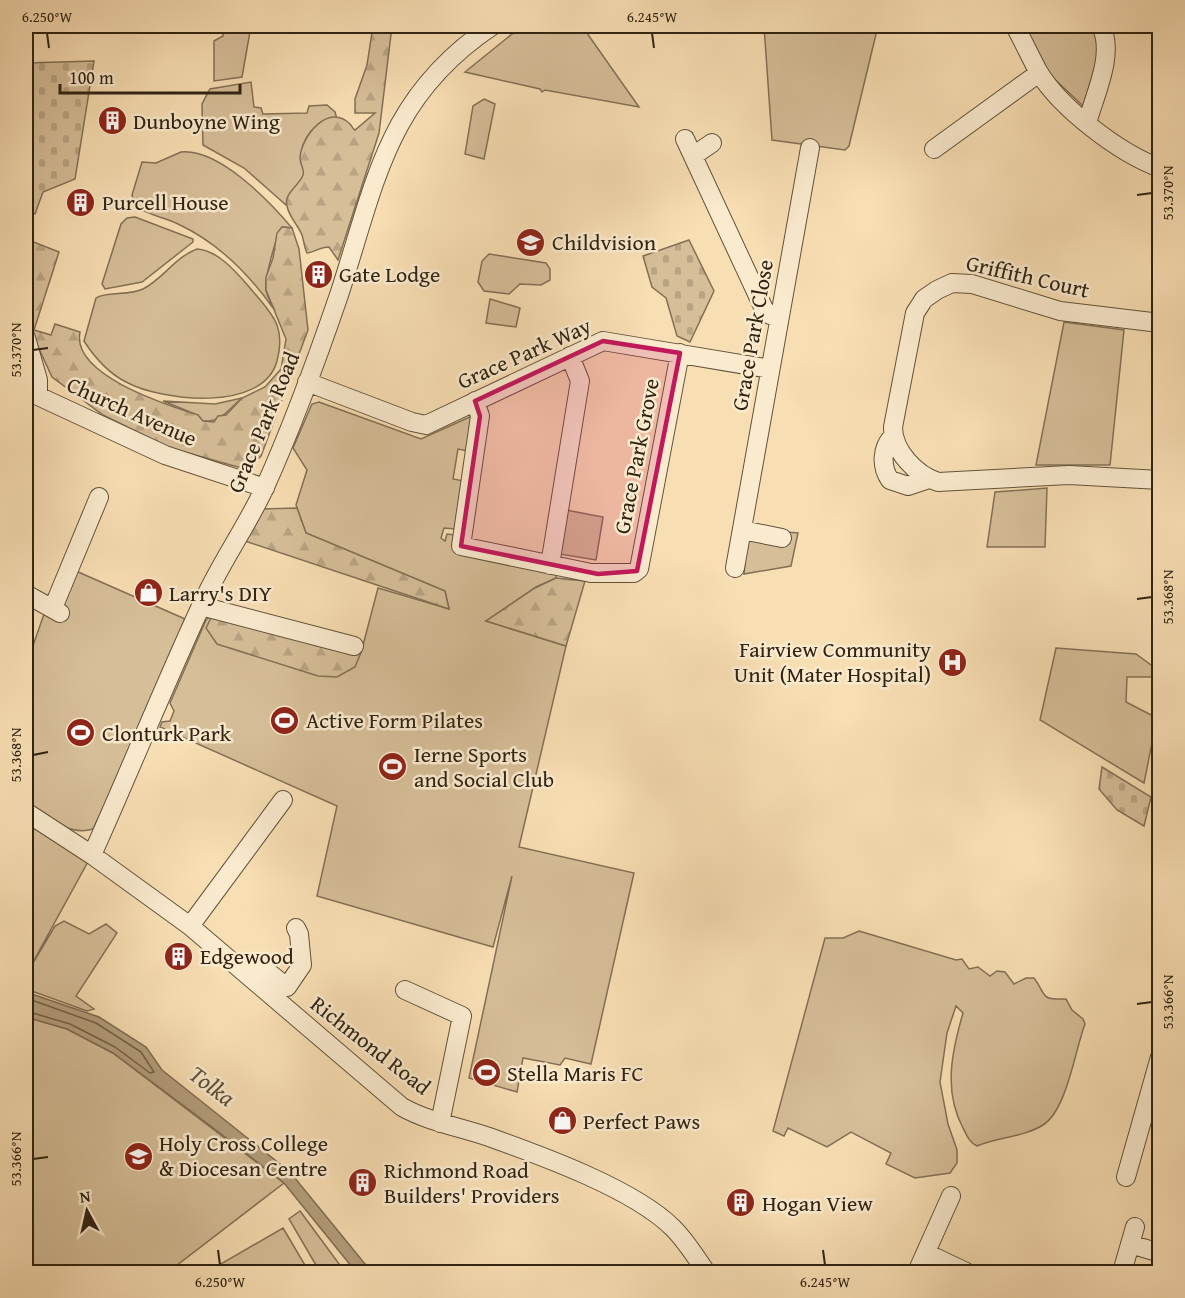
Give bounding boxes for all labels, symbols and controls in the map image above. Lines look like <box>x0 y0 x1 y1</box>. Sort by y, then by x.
text: 6.250°W <box>22 6 73 27</box>
text: 6.245°W <box>627 6 678 27</box>
scale bar <box>60 57 240 95</box>
text: 100 m <box>69 64 114 91</box>
building icon: Dunboyne Wing <box>96 105 128 137</box>
place label: Dunboyne Wing <box>133 105 280 137</box>
text: 53.370°N <box>1157 165 1178 220</box>
building icon: Purcell House <box>65 186 97 218</box>
place label: Purcell House <box>102 186 229 218</box>
school or university icon: Childvision <box>515 226 547 258</box>
place label: Childvision <box>552 226 657 258</box>
street label: Griffith Court <box>963 246 1093 306</box>
street label: Grace Park Close <box>723 257 781 413</box>
building icon: Gate Lodge <box>302 258 334 290</box>
place label: Gate Lodge <box>339 258 440 290</box>
street label: Grace Park Way <box>452 309 596 397</box>
text: 53.370°N <box>5 322 26 377</box>
street label: Grace Park Road <box>219 346 307 498</box>
street label: Church Avenue <box>62 368 202 454</box>
street label: Grace Park Grove <box>605 376 667 536</box>
text: 53.368°N <box>1157 569 1178 624</box>
shop icon: Larry's DIY <box>132 577 164 609</box>
place label: Larry's DIY <box>169 577 272 609</box>
place label: Fairview Community Unit (Mater Hospital) <box>734 633 931 690</box>
hospital icon: Fairview Community Unit (Mater Hospital) <box>936 646 968 678</box>
sports icon: Active Form Pilates <box>269 704 301 736</box>
place label: Active Form Pilates <box>306 704 483 736</box>
sports icon: Clonturk Park <box>65 717 97 749</box>
place label: Clonturk Park <box>102 717 232 749</box>
text: 53.368°N <box>5 727 26 782</box>
place label: Ierne Sports and Social Club <box>414 738 554 795</box>
sports icon: Ierne Sports and Social Club <box>377 751 409 783</box>
building icon: Edgewood <box>163 940 195 972</box>
place label: Edgewood <box>200 940 294 972</box>
text: 53.366°N <box>1157 974 1178 1029</box>
street label: Richmond Road <box>304 988 438 1102</box>
water label: Tolka <box>182 1057 243 1115</box>
sports icon: Stella Maris FC <box>470 1057 502 1089</box>
place label: Stella Maris FC <box>507 1057 643 1089</box>
shop icon: Perfect Paws <box>546 1105 578 1137</box>
place label: Perfect Paws <box>583 1105 700 1137</box>
place label: Holy Cross College & Diocesan Centre <box>159 1127 328 1184</box>
text: 53.366°N <box>5 1131 26 1186</box>
school or university icon: Holy Cross College & Diocesan Centre <box>122 1140 154 1172</box>
place label: Richmond Road Builders' Providers <box>384 1154 559 1211</box>
building icon: Richmond Road Builders' Providers <box>347 1167 379 1199</box>
north arrow <box>57 1181 117 1241</box>
text: N <box>78 1183 92 1209</box>
building icon: Hogan View <box>725 1187 757 1219</box>
place label: Hogan View <box>762 1187 873 1219</box>
text: 6.250°W <box>195 1271 246 1292</box>
text: 6.245°W <box>800 1271 851 1292</box>

